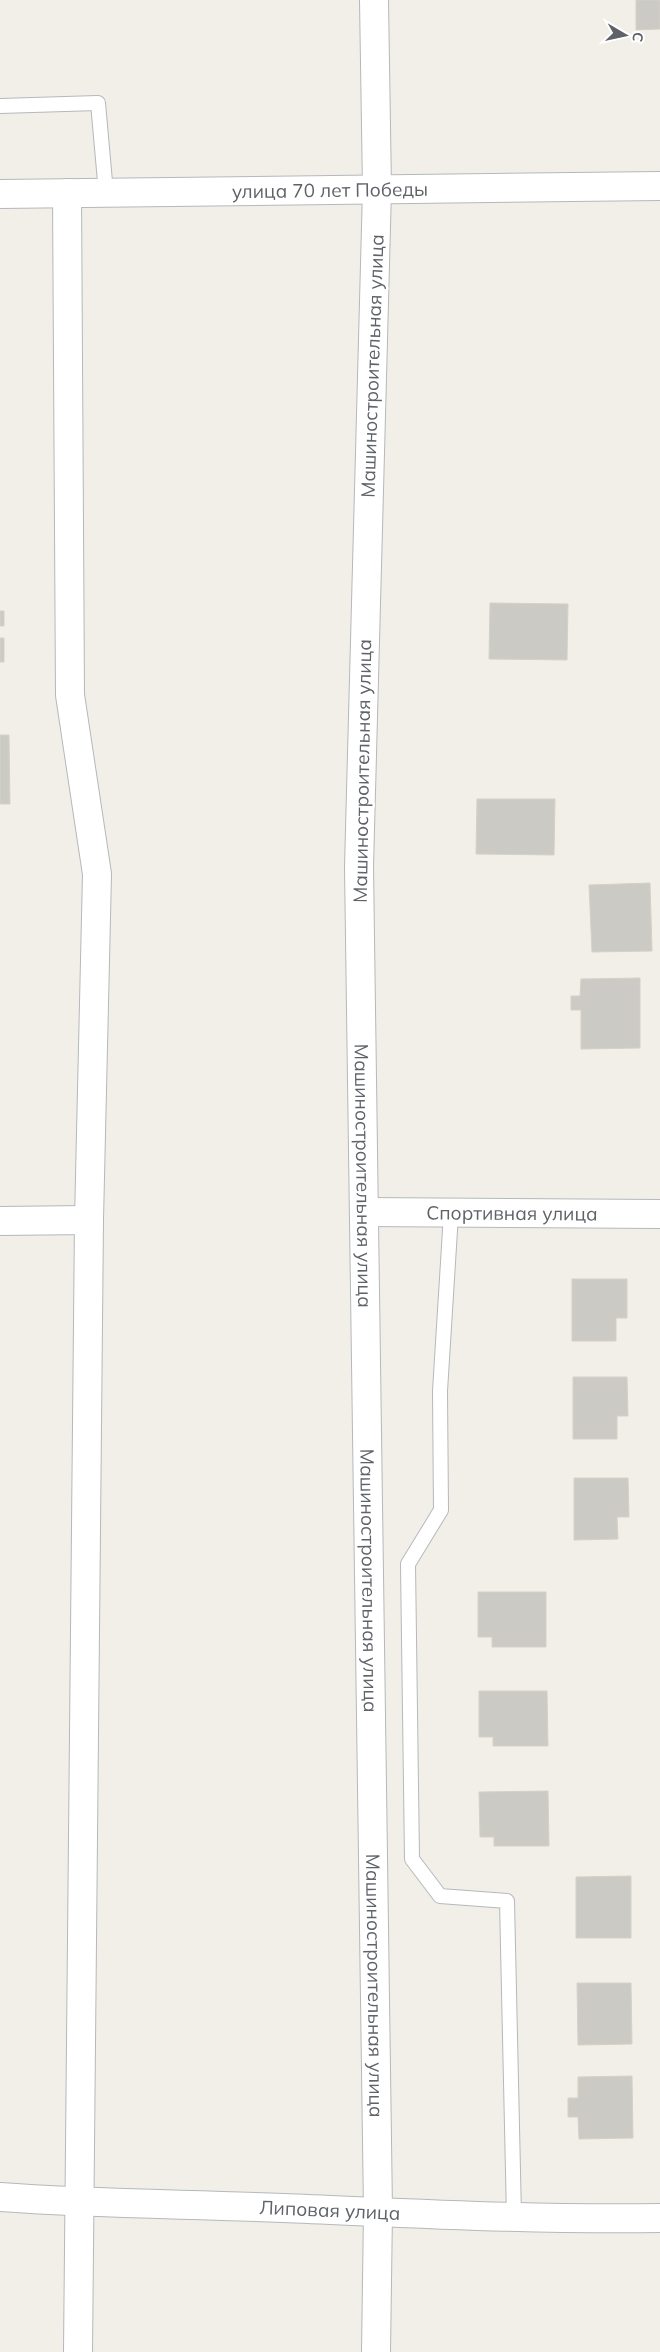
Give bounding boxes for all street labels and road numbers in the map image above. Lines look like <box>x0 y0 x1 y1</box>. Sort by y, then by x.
street label: улица 70 лет Победы <box>232 177 428 203</box>
street label: Машиностроительная улица <box>355 234 389 498</box>
street label: Машиностроительная улица <box>348 639 376 903</box>
street label: Машиностроительная улица <box>350 1044 377 1308</box>
street label: Спортивная улица <box>426 1200 598 1226</box>
street label: Машиностроительная улица <box>355 1449 383 1713</box>
street label: Машиностроительная улица <box>361 1854 389 2118</box>
street label: Липовая улица <box>259 2195 401 2225</box>

